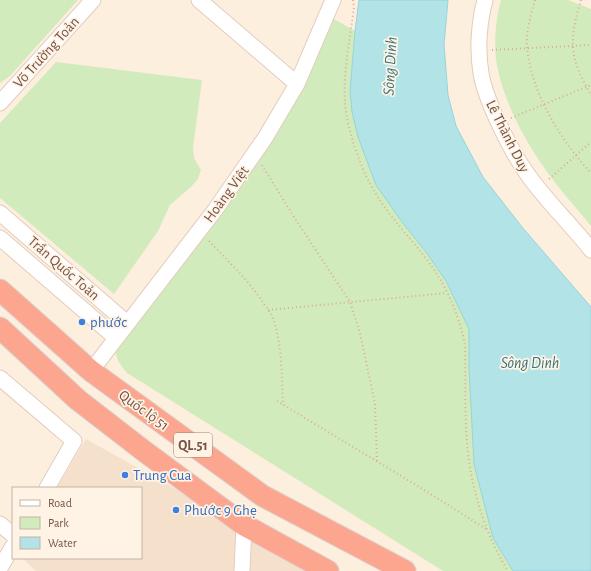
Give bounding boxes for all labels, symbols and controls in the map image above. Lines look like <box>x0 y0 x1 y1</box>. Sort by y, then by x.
street label: Võ Trường Toản <box>11 14 82 91</box>
water label: Sông Dinh <box>380 36 400 96</box>
street label: Lê Thành Duy <box>483 98 532 175</box>
street label: Hoàng Việt <box>201 163 252 225</box>
street label: Trần Quốc Toản <box>25 233 102 303</box>
place label: phước <box>90 315 127 330</box>
marker: phước <box>77 317 87 327</box>
water label: Sông Dinh <box>501 355 559 371</box>
street label: Quốc lộ 51 <box>116 387 172 433</box>
road number: QL.51 <box>174 433 212 457</box>
place label: Trung Cua <box>133 468 192 483</box>
marker: Trung Cua <box>120 470 130 480</box>
legend <box>12 487 142 559</box>
text: Road <box>48 497 72 509</box>
place label: Phước 9 Ghẹ <box>184 503 257 518</box>
marker: Phước 9 Ghẹ <box>171 505 181 515</box>
text: Park <box>48 517 69 529</box>
text: Water <box>48 537 77 549</box>

